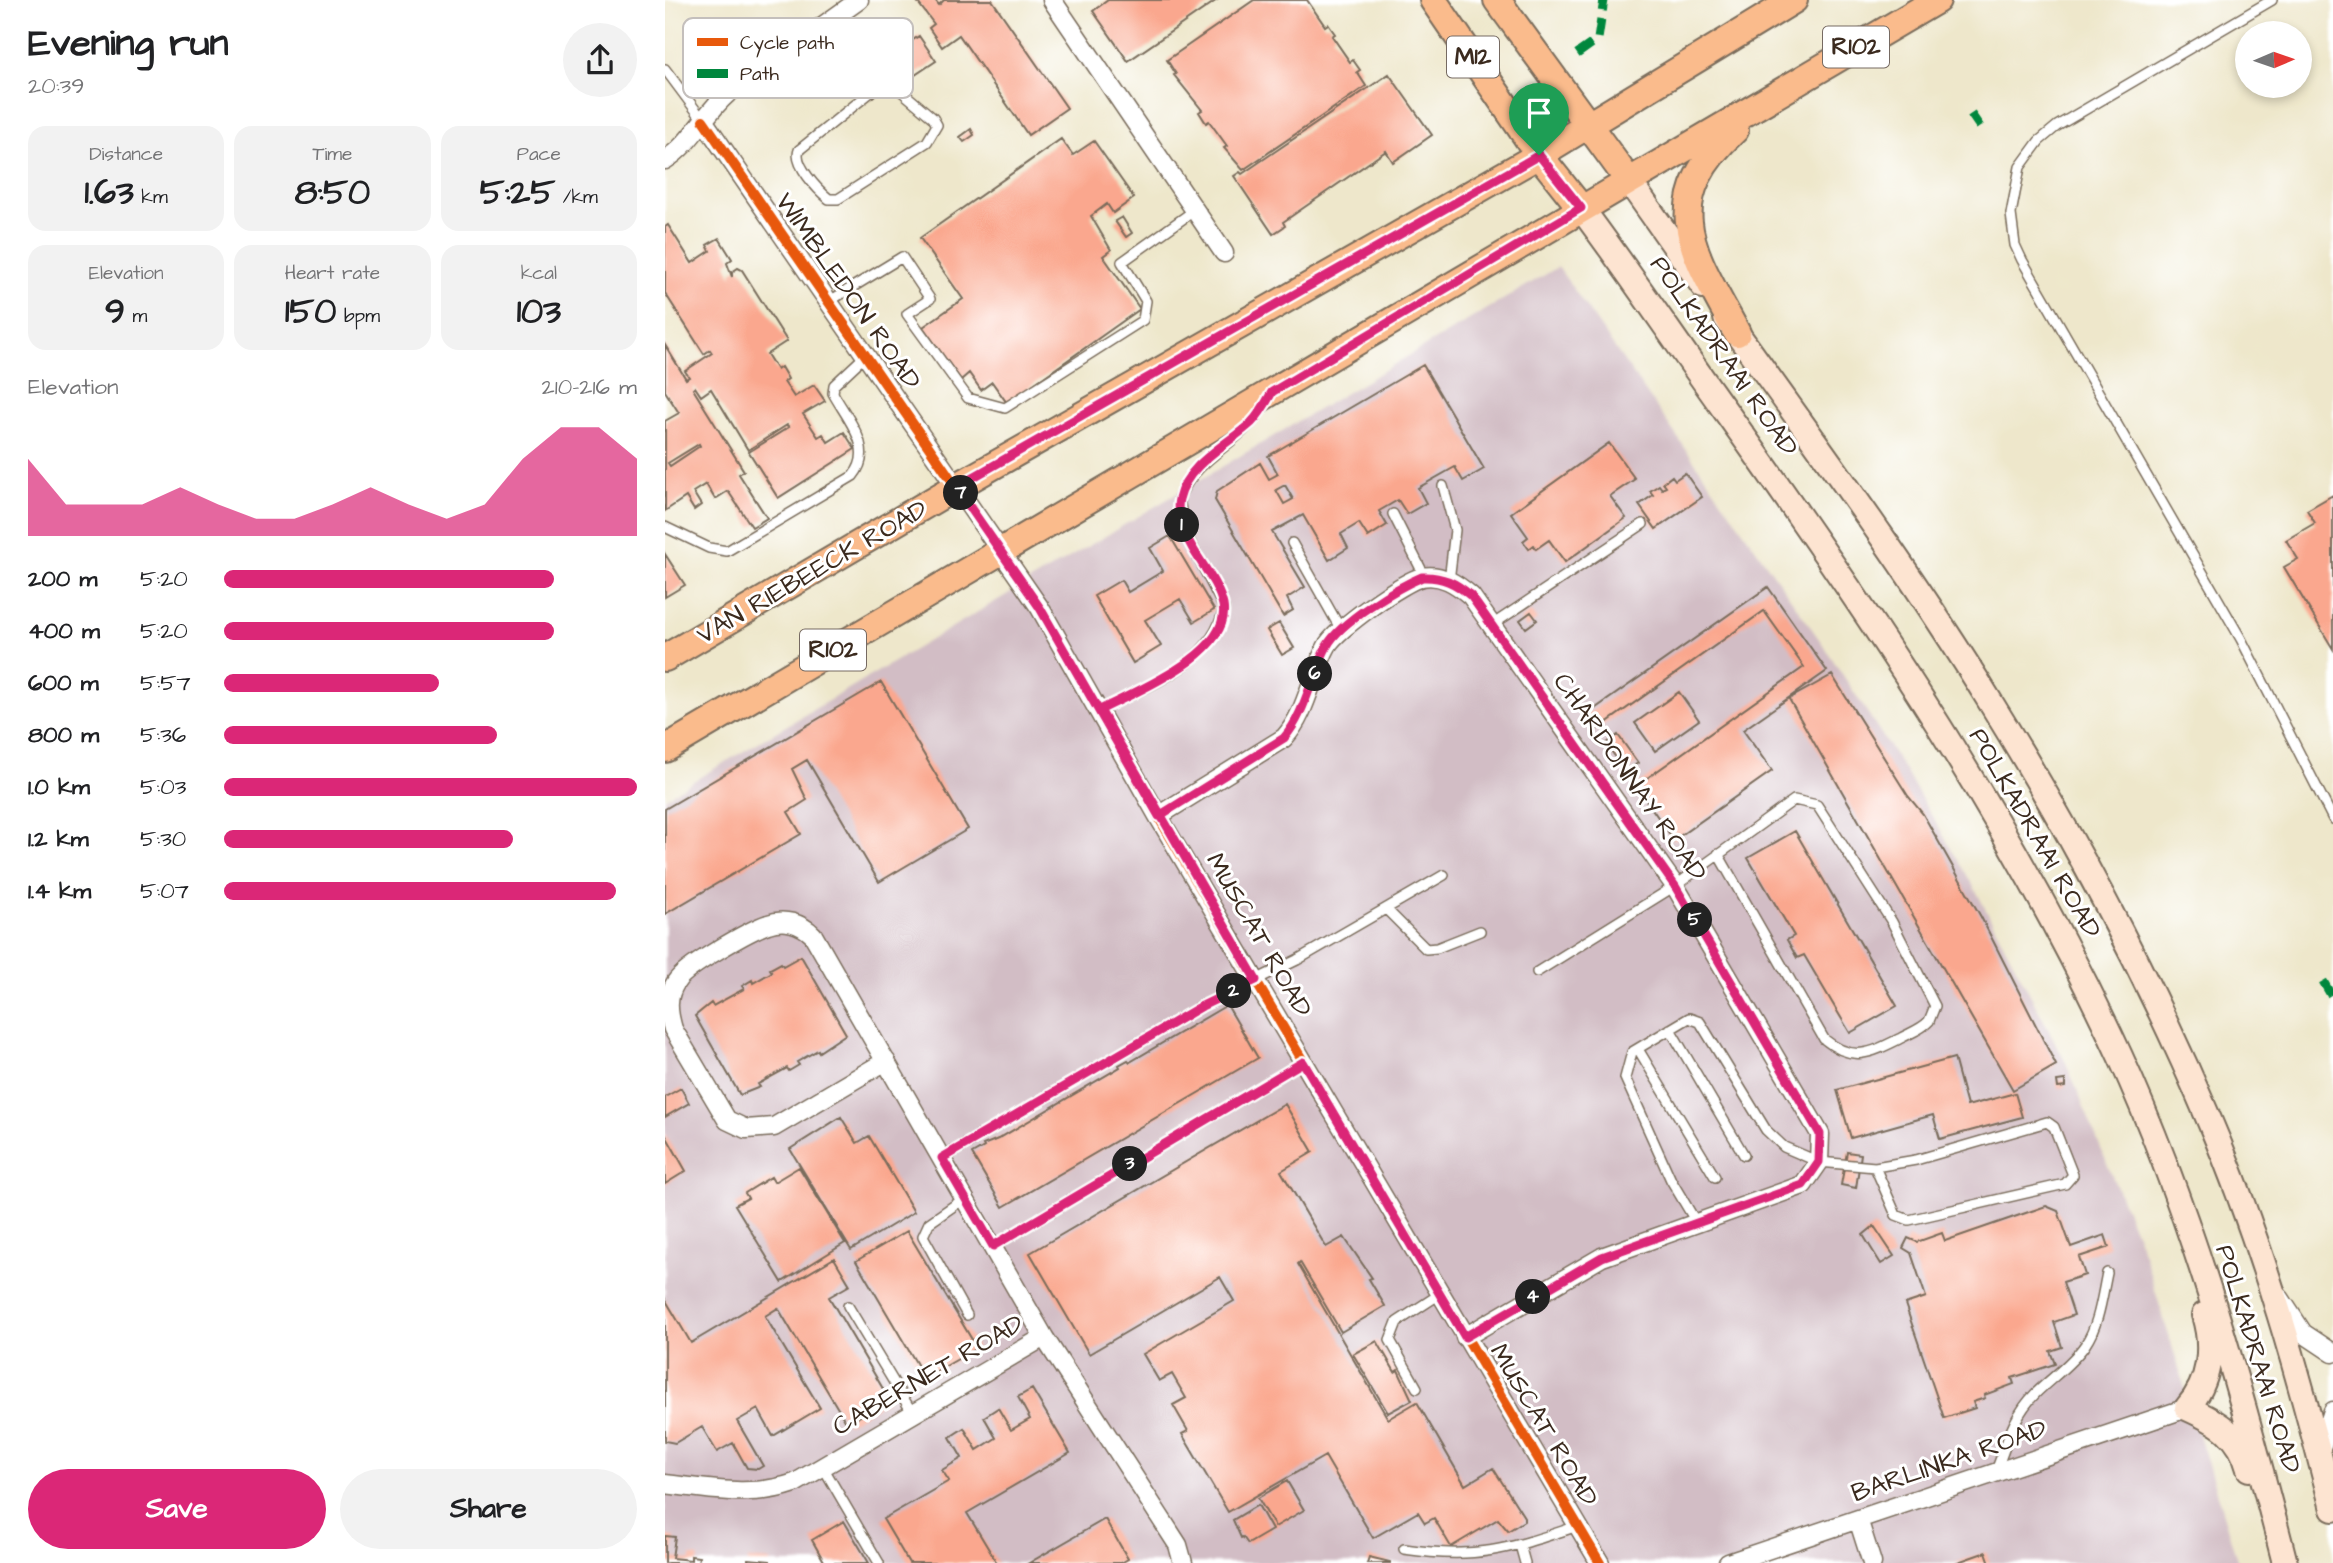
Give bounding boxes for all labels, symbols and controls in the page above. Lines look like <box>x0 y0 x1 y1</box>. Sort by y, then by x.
text: Evening run <box>28 18 229 70</box>
legend <box>683 18 913 98</box>
north arrow <box>2235 21 2312 98</box>
map controls <box>2235 21 2312 98</box>
button: share <box>563 23 637 97</box>
road number: R102 <box>1823 27 1889 68</box>
text: Cycle path <box>740 30 835 58</box>
road number: M12 <box>1447 36 1499 78</box>
text: Path <box>740 61 779 88</box>
text: 20:39 <box>28 70 84 102</box>
pin <box>1509 83 1569 155</box>
icon: arrive <box>1520 94 1558 132</box>
text: Distance <box>89 141 163 168</box>
text: Time <box>313 141 352 168</box>
text: Pace <box>517 141 561 168</box>
text: 1.63 <box>85 168 134 217</box>
text: 8:50 <box>295 168 370 217</box>
text: 5:25 <box>480 168 555 217</box>
text: km <box>134 184 168 211</box>
text: /km <box>555 184 598 211</box>
street label: WIMBLEDON ROAD <box>767 186 929 397</box>
street label: POLKADRAAI ROAD <box>1641 249 1807 463</box>
text: Elevation <box>89 260 164 287</box>
text: Heart rate <box>285 260 380 287</box>
text: kcal <box>521 260 557 287</box>
text: 9 <box>105 287 125 336</box>
text: 150 <box>285 287 336 336</box>
text: 103 <box>517 287 561 336</box>
text: m <box>125 303 147 330</box>
text: bpm <box>336 303 380 330</box>
text: Elevation <box>28 371 119 403</box>
text: 210–216 m <box>542 371 637 403</box>
pin: 7 <box>943 476 979 510</box>
text: 7 <box>955 479 966 506</box>
street label: VAN RIEBEECK ROAD <box>690 491 934 653</box>
pin: 1 <box>1165 508 1199 542</box>
text: 1 <box>1180 511 1183 538</box>
text: 200 m <box>28 563 97 595</box>
text: 5:20 <box>140 563 188 595</box>
text: 400 m <box>28 615 100 647</box>
text: 5:20 <box>140 615 188 647</box>
road number: R102 <box>800 630 866 670</box>
pin: 6 <box>1297 656 1333 692</box>
text: 6 <box>1309 660 1320 687</box>
street label: CHARDONNAY ROAD <box>1545 666 1716 888</box>
text: 600 m <box>28 667 99 699</box>
text: 5:57 <box>140 667 191 699</box>
text: 800 m <box>28 719 99 751</box>
text: 5:36 <box>140 719 186 751</box>
street label: POLKADRAAI ROAD <box>1960 721 2110 945</box>
text: 1.0 km <box>28 771 90 803</box>
text: 5:03 <box>140 771 186 803</box>
text: 1.2 km <box>28 823 89 855</box>
text: 5:30 <box>140 823 186 855</box>
street label: MUSCAT ROAD <box>1197 846 1321 1024</box>
text: 1.4 km <box>28 875 91 907</box>
text: 5:07 <box>140 875 189 907</box>
pin: 5 <box>1677 902 1713 937</box>
text: 5 <box>1688 906 1701 933</box>
pin: 2 <box>1217 974 1251 1009</box>
text: 2 <box>1228 977 1239 1004</box>
pin: 3 <box>1113 1146 1147 1182</box>
text: 3 <box>1125 1150 1134 1177</box>
street label: POLKADRAAI ROAD <box>2206 1240 2310 1478</box>
pin: 4 <box>1515 1280 1551 1314</box>
text: 4 <box>1526 1283 1539 1310</box>
street label: CABERNET ROAD <box>826 1306 1030 1444</box>
street label: MUSCAT ROAD <box>1481 1337 1607 1513</box>
street label: BARLINKA ROAD <box>1847 1411 2052 1511</box>
button: Save <box>28 1469 326 1549</box>
button: Share <box>340 1469 637 1549</box>

